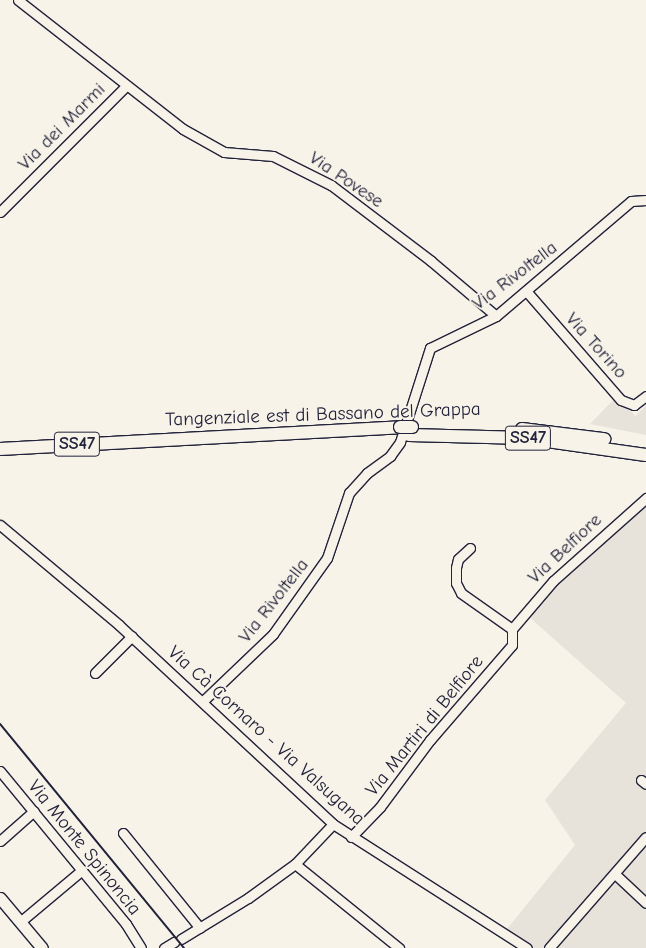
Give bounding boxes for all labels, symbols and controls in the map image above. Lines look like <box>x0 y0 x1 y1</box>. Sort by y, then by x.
street label: Via dei Marmi <box>14 79 110 175</box>
street label: Via Povese <box>304 147 388 213</box>
street label: Via Rivoltella <box>468 237 562 315</box>
street label: Via Torino <box>560 308 632 384</box>
street label: Tangenziale est di Bassano del Grappa <box>165 398 481 432</box>
road number: SS47 <box>504 422 552 453</box>
road number: SS47 <box>53 428 101 459</box>
street label: Via Belfiore <box>523 509 607 589</box>
street label: Via Rivoltella <box>234 554 314 648</box>
street label: Via Cà Cornaro - Via Valsugana <box>163 641 369 831</box>
street label: Via Martiri di Belfiore <box>361 651 489 801</box>
street label: Via Monte Spinoncia <box>23 776 145 920</box>

